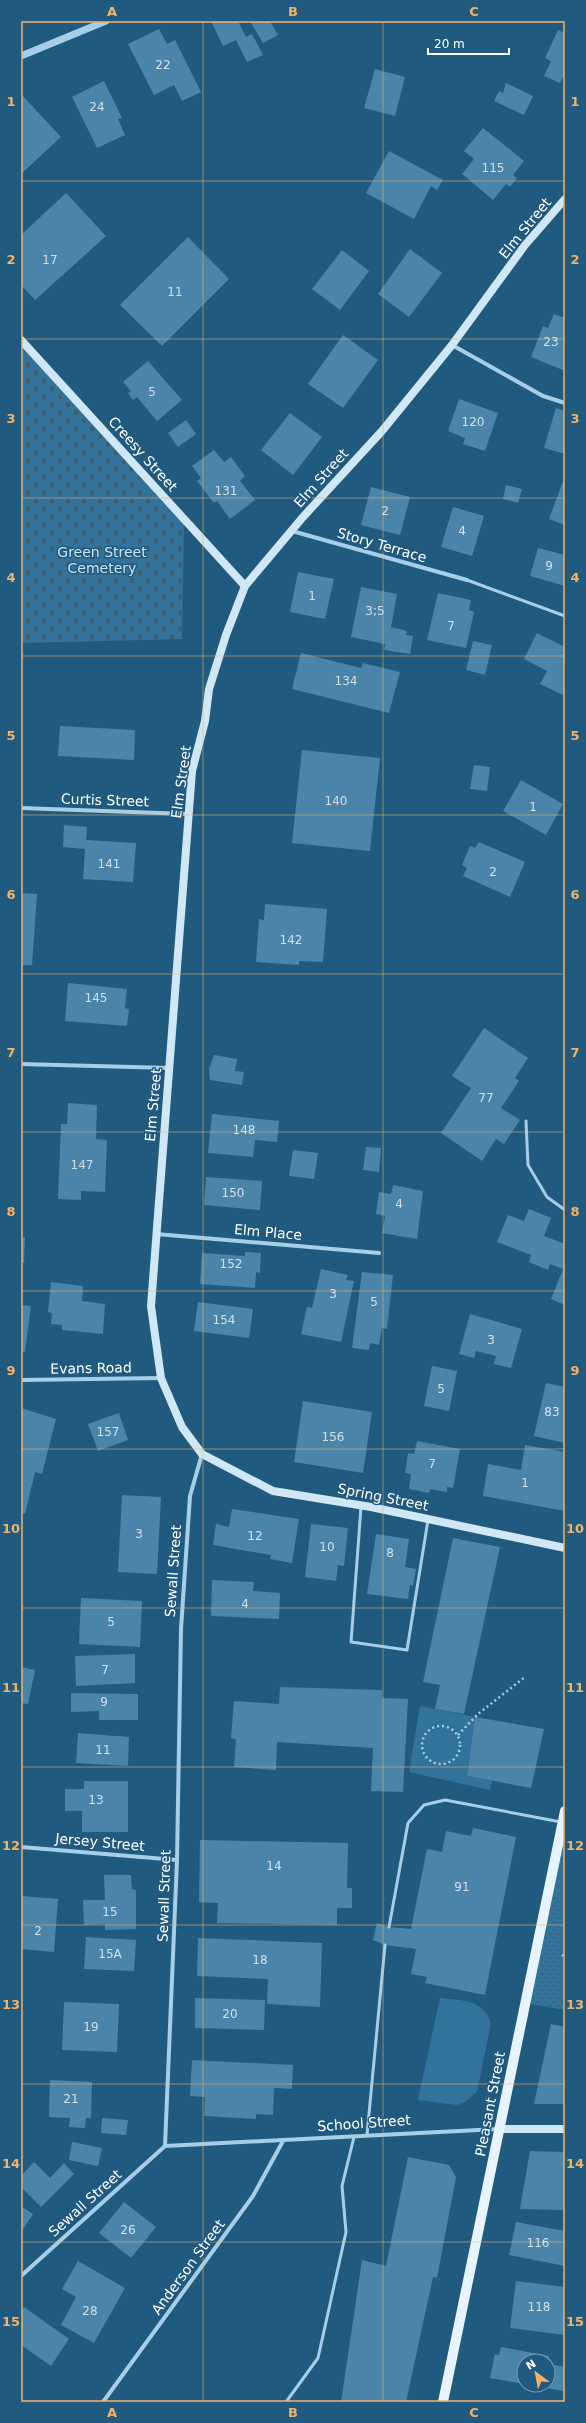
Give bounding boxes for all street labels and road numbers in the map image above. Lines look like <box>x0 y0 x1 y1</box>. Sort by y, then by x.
street label: Elm Street <box>496 194 555 262</box>
street label: Creesy Street <box>105 413 181 495</box>
street label: Elm Street <box>291 445 352 511</box>
street label: Story Terrace <box>335 525 429 565</box>
street label: Elm Street <box>168 744 194 819</box>
street label: Curtis Street <box>61 790 150 810</box>
street label: Elm Street <box>142 1067 164 1142</box>
street label: Elm Place <box>233 1221 303 1243</box>
street label: Evans Road <box>50 1359 132 1377</box>
street label: Spring Street <box>336 1480 430 1514</box>
street label: Sewall Street <box>162 1524 184 1618</box>
street label: Jersey Street <box>54 1830 146 1854</box>
street label: Sewall Street <box>154 1849 174 1942</box>
street label: Pleasant Street <box>472 2050 508 2158</box>
street label: School Street <box>317 2112 412 2134</box>
street label: Sewall Street <box>45 2166 125 2240</box>
street label: Anderson Street <box>148 2216 228 2318</box>

